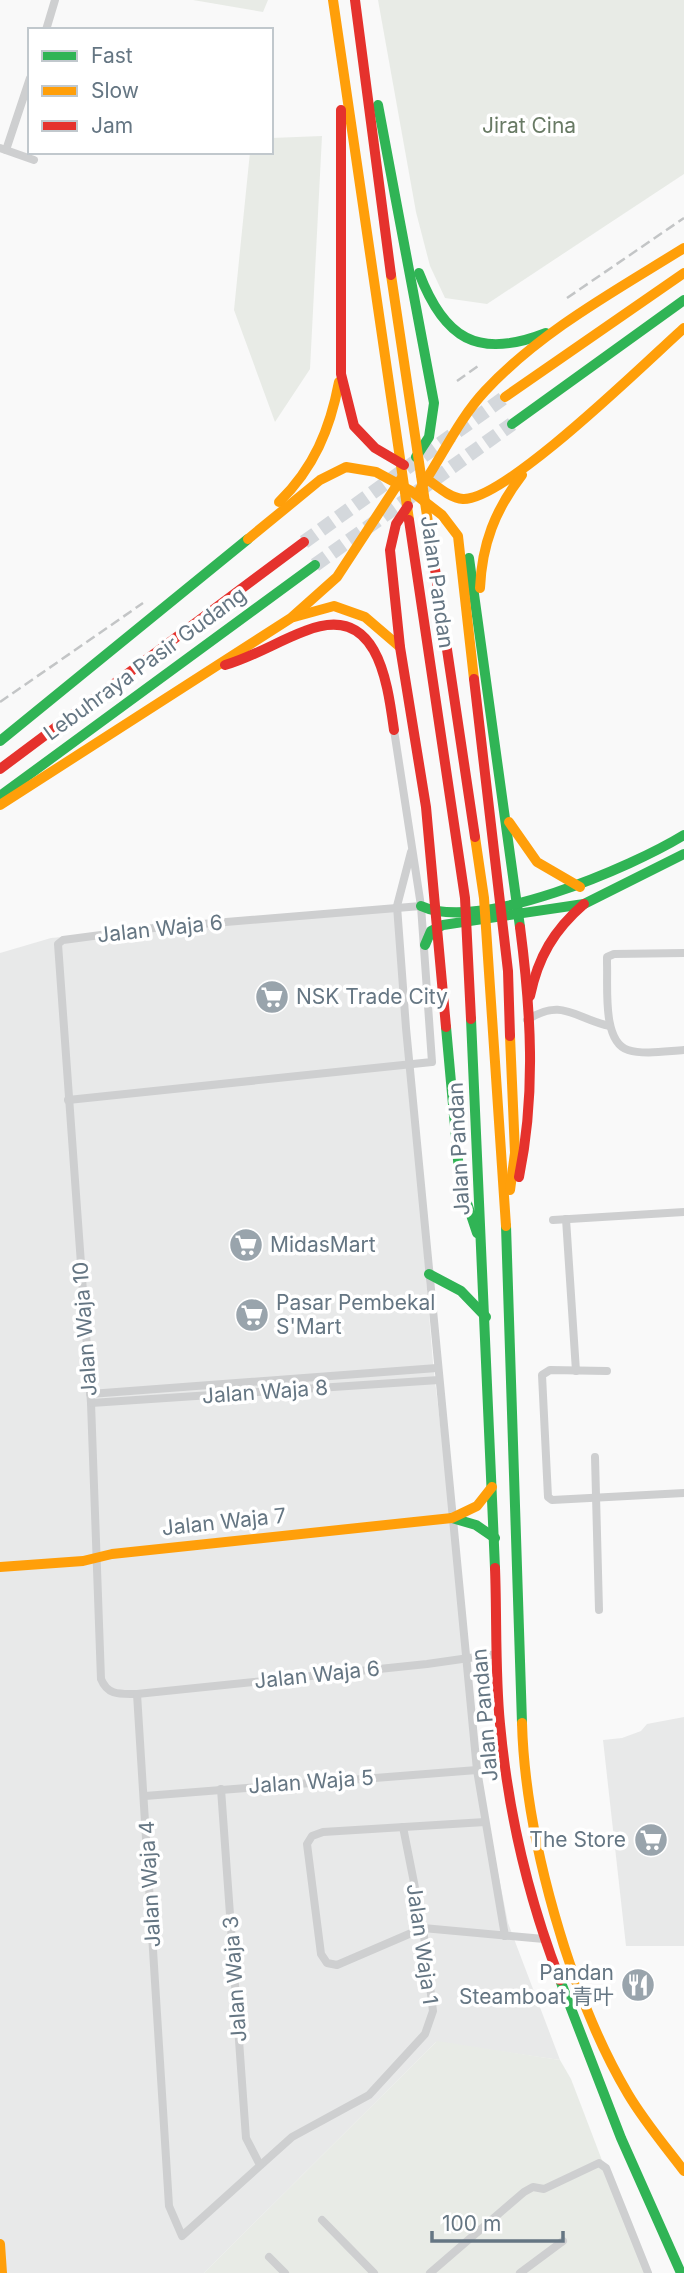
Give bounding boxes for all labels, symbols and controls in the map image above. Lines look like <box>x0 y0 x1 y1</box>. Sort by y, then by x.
legend <box>28 28 273 154</box>
text: Fast <box>91 43 133 68</box>
text: Slow <box>91 78 139 103</box>
text: Jam <box>91 113 133 138</box>
park label: Jirat Cina <box>482 113 576 138</box>
street label: Jalan Pandan <box>416 514 459 650</box>
street label: Lebuhraya Pasir Gudang <box>39 582 251 745</box>
street label: Jalan Waja 6 <box>96 909 224 948</box>
supermarket icon: NSK Trade City <box>253 978 291 1016</box>
place label: NSK Trade City <box>296 984 448 1009</box>
street label: Jalan Pandan <box>443 1082 474 1216</box>
supermarket icon: MidasMart <box>227 1226 265 1264</box>
place label: MidasMart <box>270 1232 376 1257</box>
street label: Jalan Waja 10 <box>67 1261 102 1397</box>
place label: Pasar Pembekal S'Mart <box>276 1290 435 1339</box>
supermarket icon: Pasar Pembekal S'Mart <box>233 1296 271 1334</box>
street label: Jalan Waja 8 <box>201 1375 329 1408</box>
street label: Jalan Waja 7 <box>160 1503 287 1540</box>
street label: Jalan Pandan <box>466 1647 503 1783</box>
street label: Jalan Waja 6 <box>253 1655 381 1694</box>
street label: Jalan Waja 5 <box>247 1765 375 1798</box>
street label: Jalan Waja 4 <box>134 1820 165 1948</box>
supermarket icon: The Store <box>632 1821 670 1859</box>
place label: The Store <box>529 1827 626 1852</box>
street label: Jalan Waja 1 <box>402 1882 443 2006</box>
street label: Jalan Waja 3 <box>218 1915 251 2043</box>
place label: Pandan Steamboat 青叶 <box>459 1960 614 2009</box>
restaurant icon: Pandan Steamboat 青叶 <box>619 1966 657 2004</box>
scale bar <box>432 2200 563 2244</box>
text: 100 m <box>442 2211 501 2236</box>

